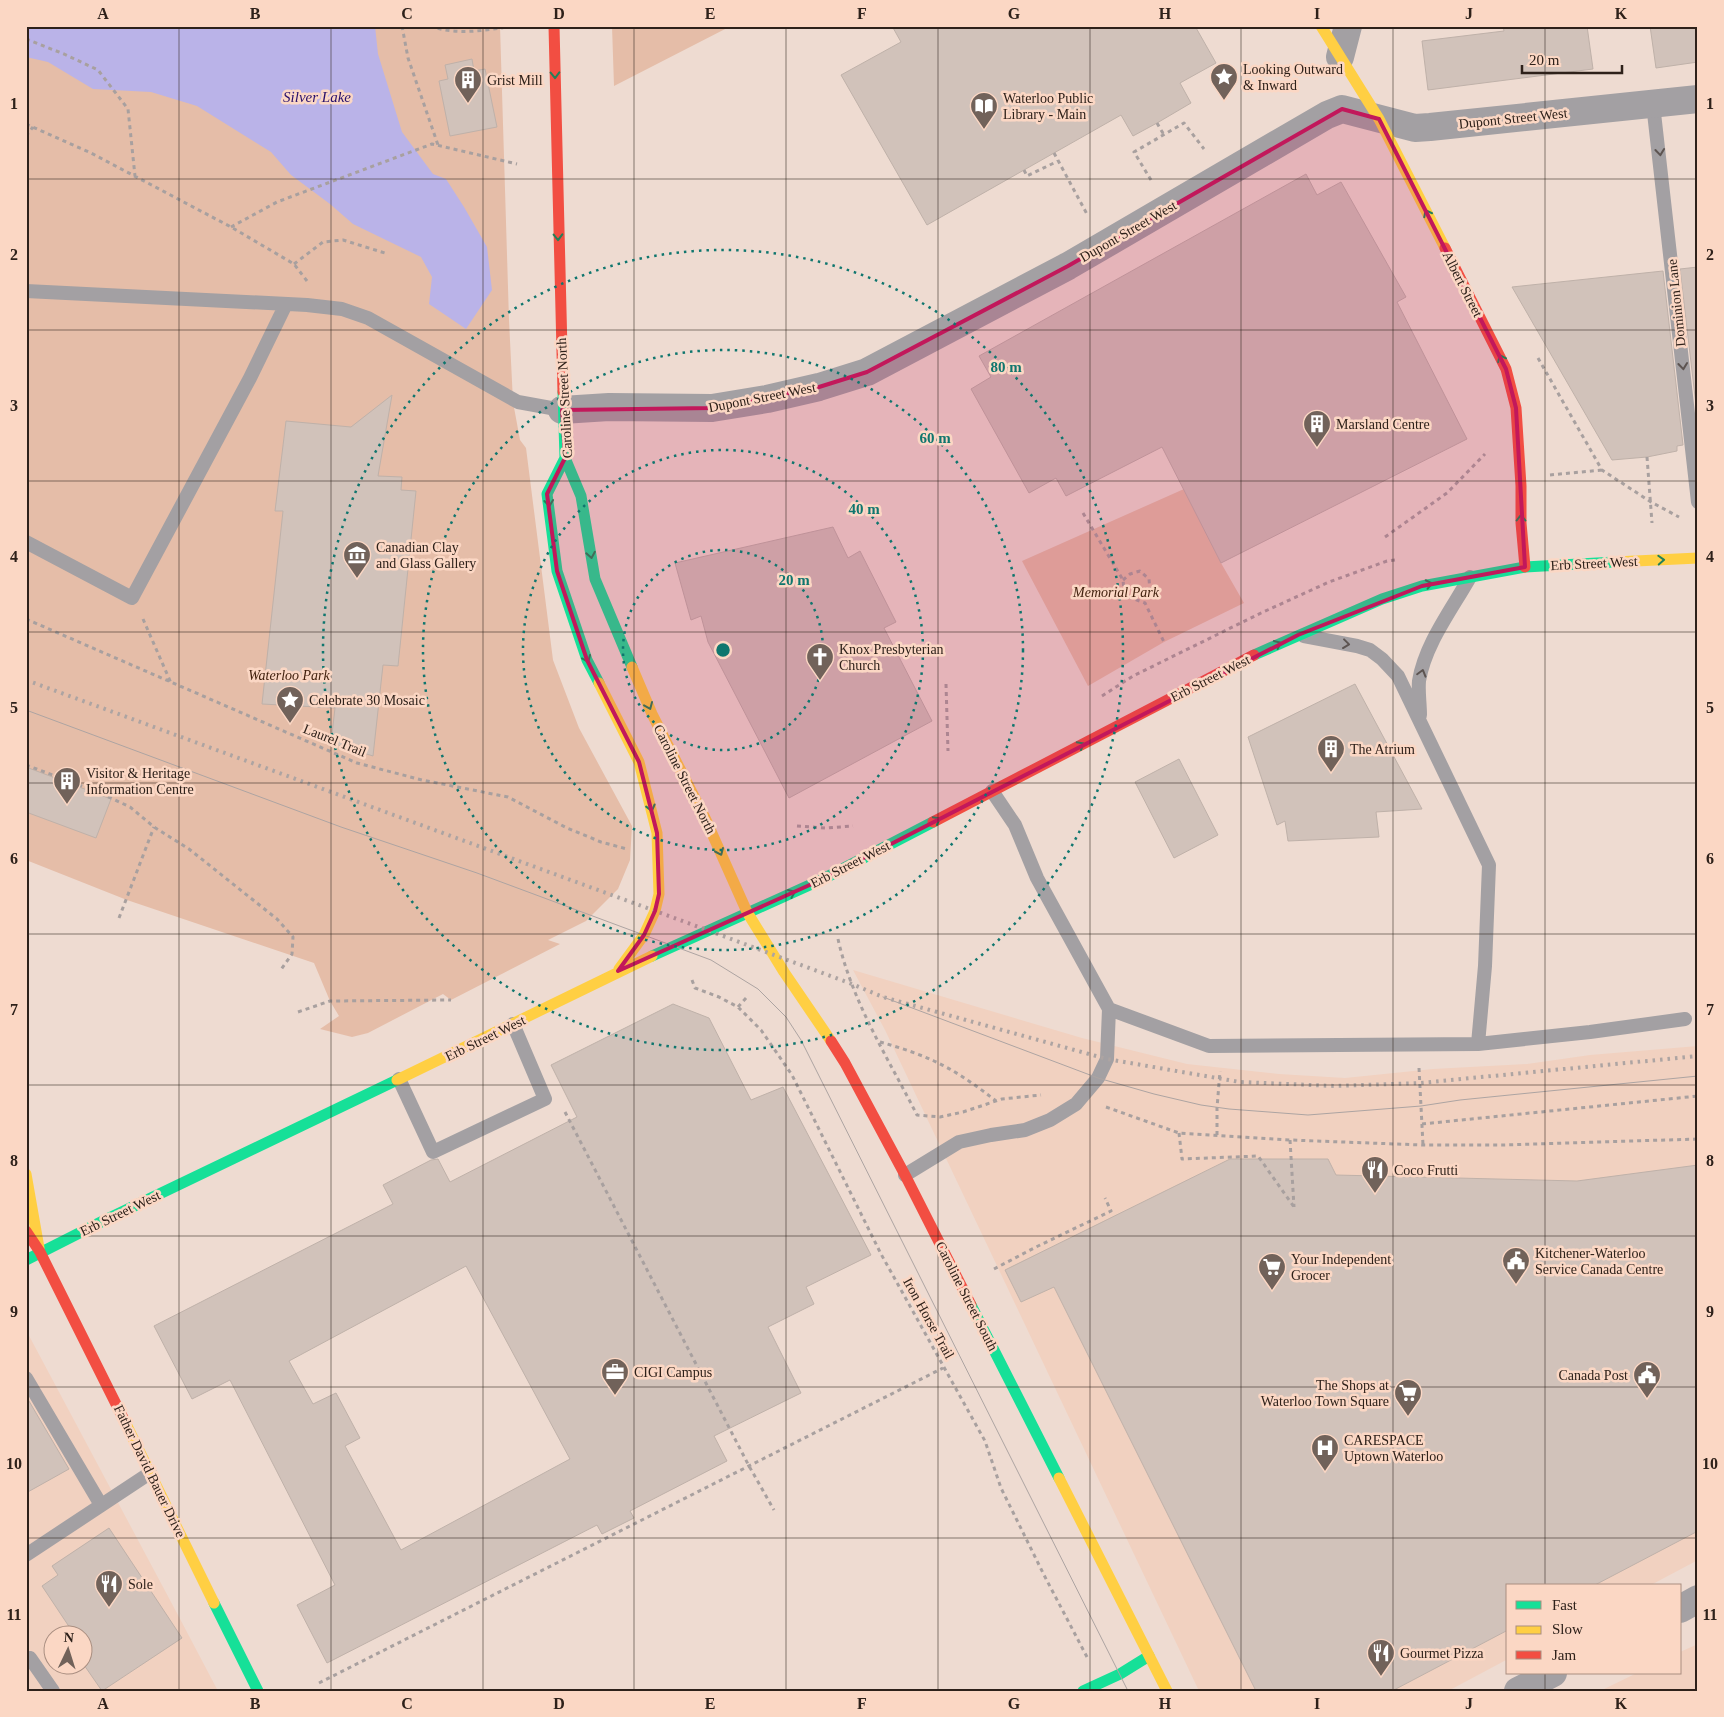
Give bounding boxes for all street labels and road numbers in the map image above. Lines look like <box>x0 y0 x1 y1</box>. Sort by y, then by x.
street label: Dupont Street West <box>1458 105 1568 132</box>
street label: Dupont Street West <box>1077 198 1179 265</box>
street label: Albert Street <box>1440 249 1486 320</box>
street label: Dominion Lane <box>1664 258 1689 348</box>
street label: Caroline Street North <box>554 337 575 459</box>
street label: Dupont Street West <box>707 380 817 415</box>
street label: Erb Street West <box>1550 554 1638 573</box>
street label: Erb Street West <box>1168 652 1253 705</box>
street label: Laurel Trail <box>301 721 369 760</box>
street label: Caroline Street North <box>651 722 719 836</box>
street label: Erb Street West <box>808 838 893 891</box>
street label: Erb Street West <box>443 1013 528 1064</box>
street label: Erb Street West <box>78 1188 163 1239</box>
street label: Caroline Street South <box>933 1239 1001 1353</box>
street label: Iron Horse Trail <box>900 1275 957 1361</box>
street label: Father David Bauer Drive <box>111 1402 188 1540</box>

